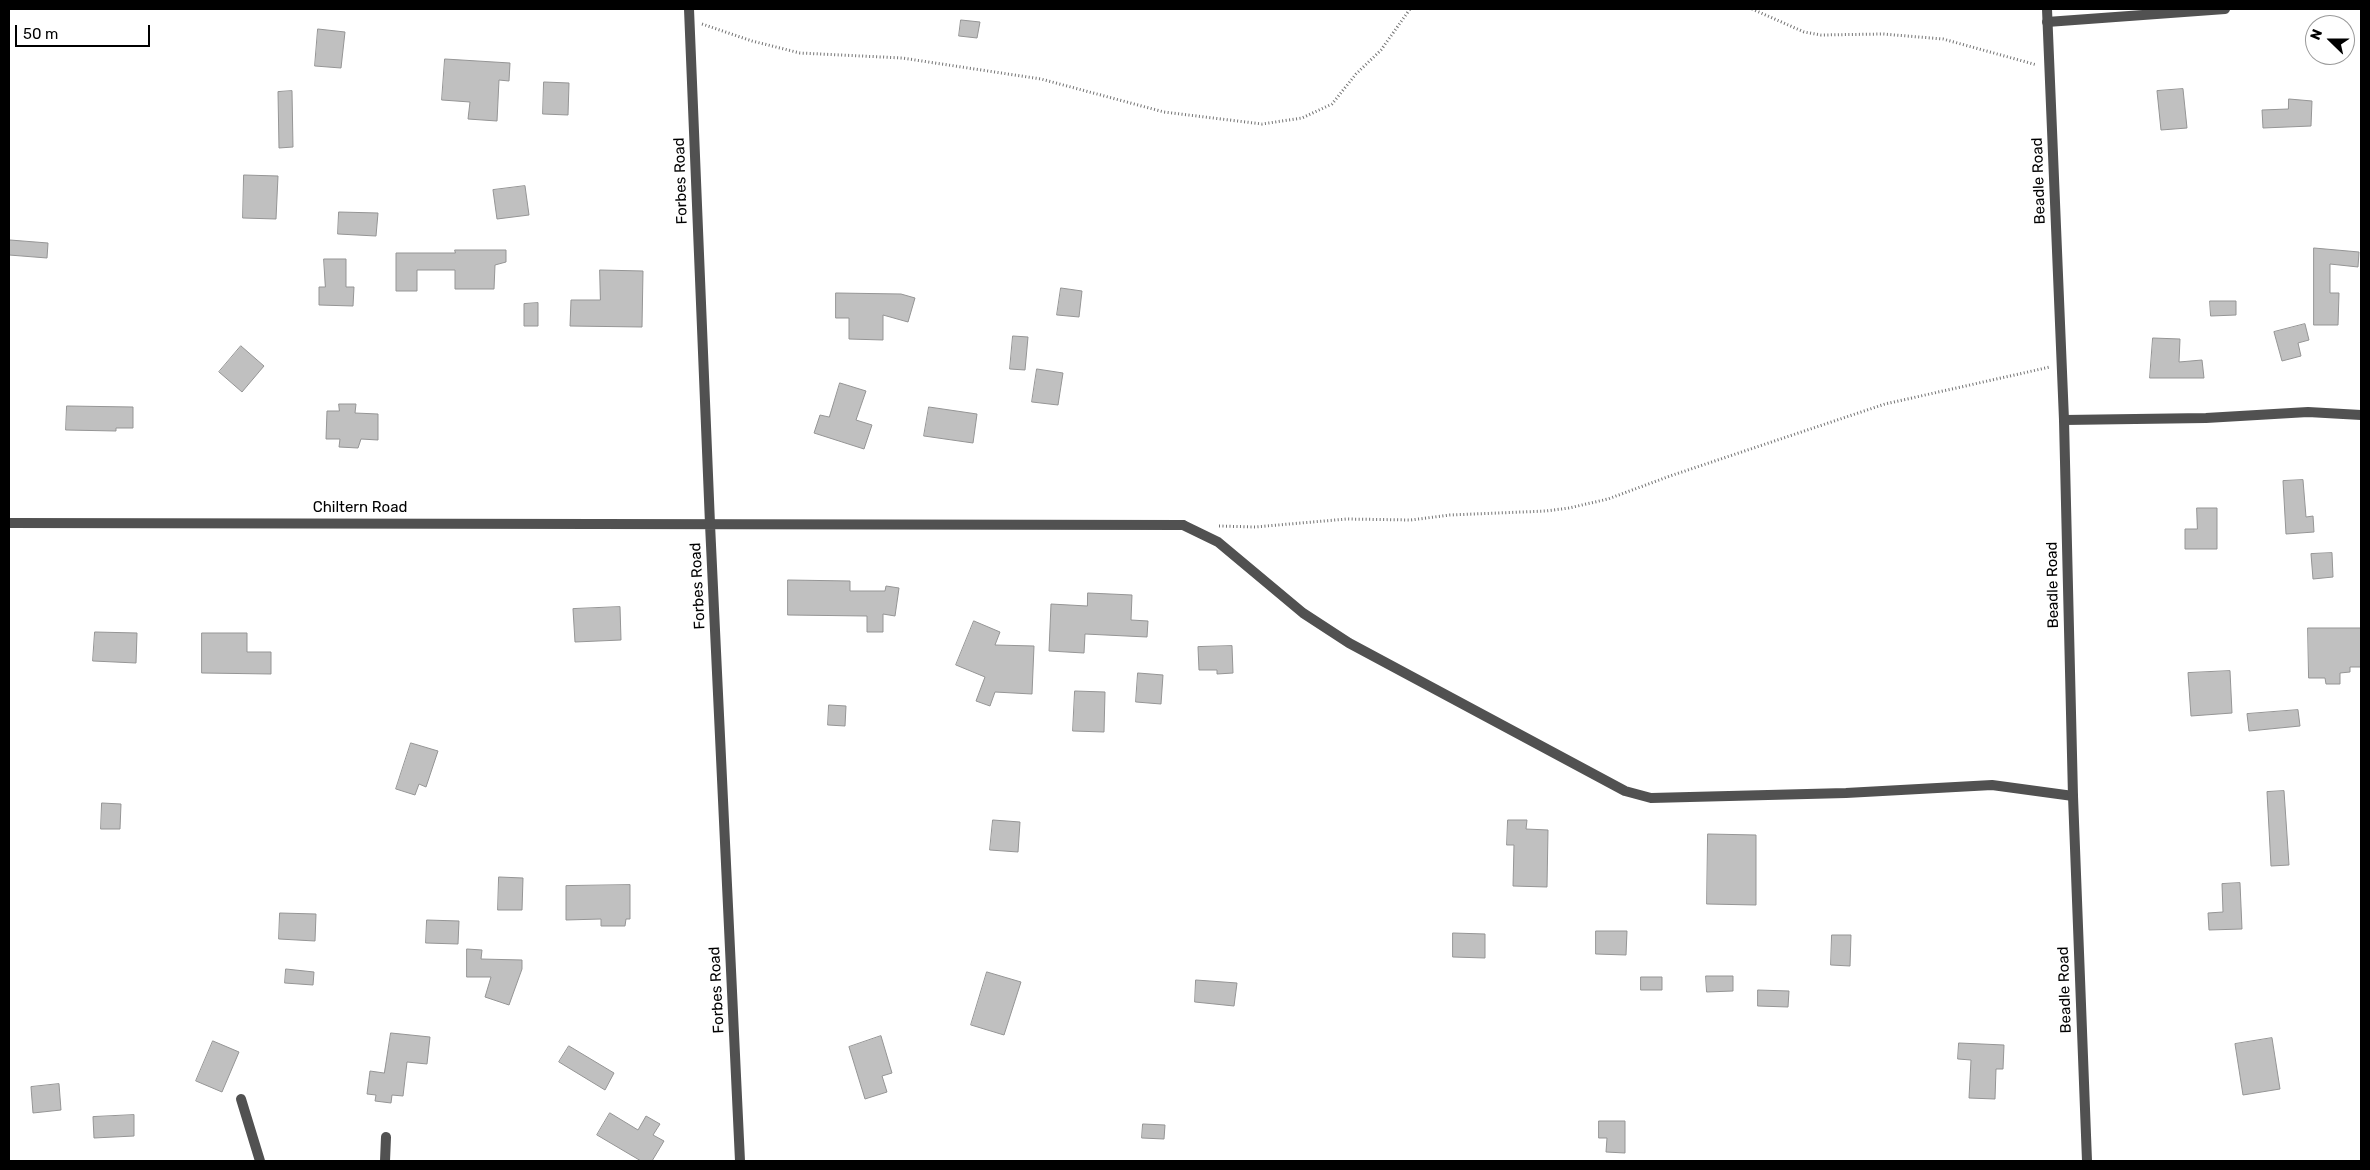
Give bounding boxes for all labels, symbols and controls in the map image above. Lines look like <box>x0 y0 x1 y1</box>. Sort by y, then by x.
scale bar <box>18 15 152 47</box>
north arrow <box>2305 15 2355 65</box>
text: 50 m <box>23 25 58 43</box>
text: N <box>2307 27 2326 42</box>
street label: Forbes Road <box>670 137 692 225</box>
street label: Beadle Road <box>2028 137 2050 225</box>
street label: Chiltern Road <box>313 499 407 517</box>
street label: Beadle Road <box>2043 541 2063 629</box>
street label: Forbes Road <box>687 542 709 630</box>
street label: Forbes Road <box>706 946 728 1034</box>
street label: Beadle Road <box>2054 946 2076 1034</box>

